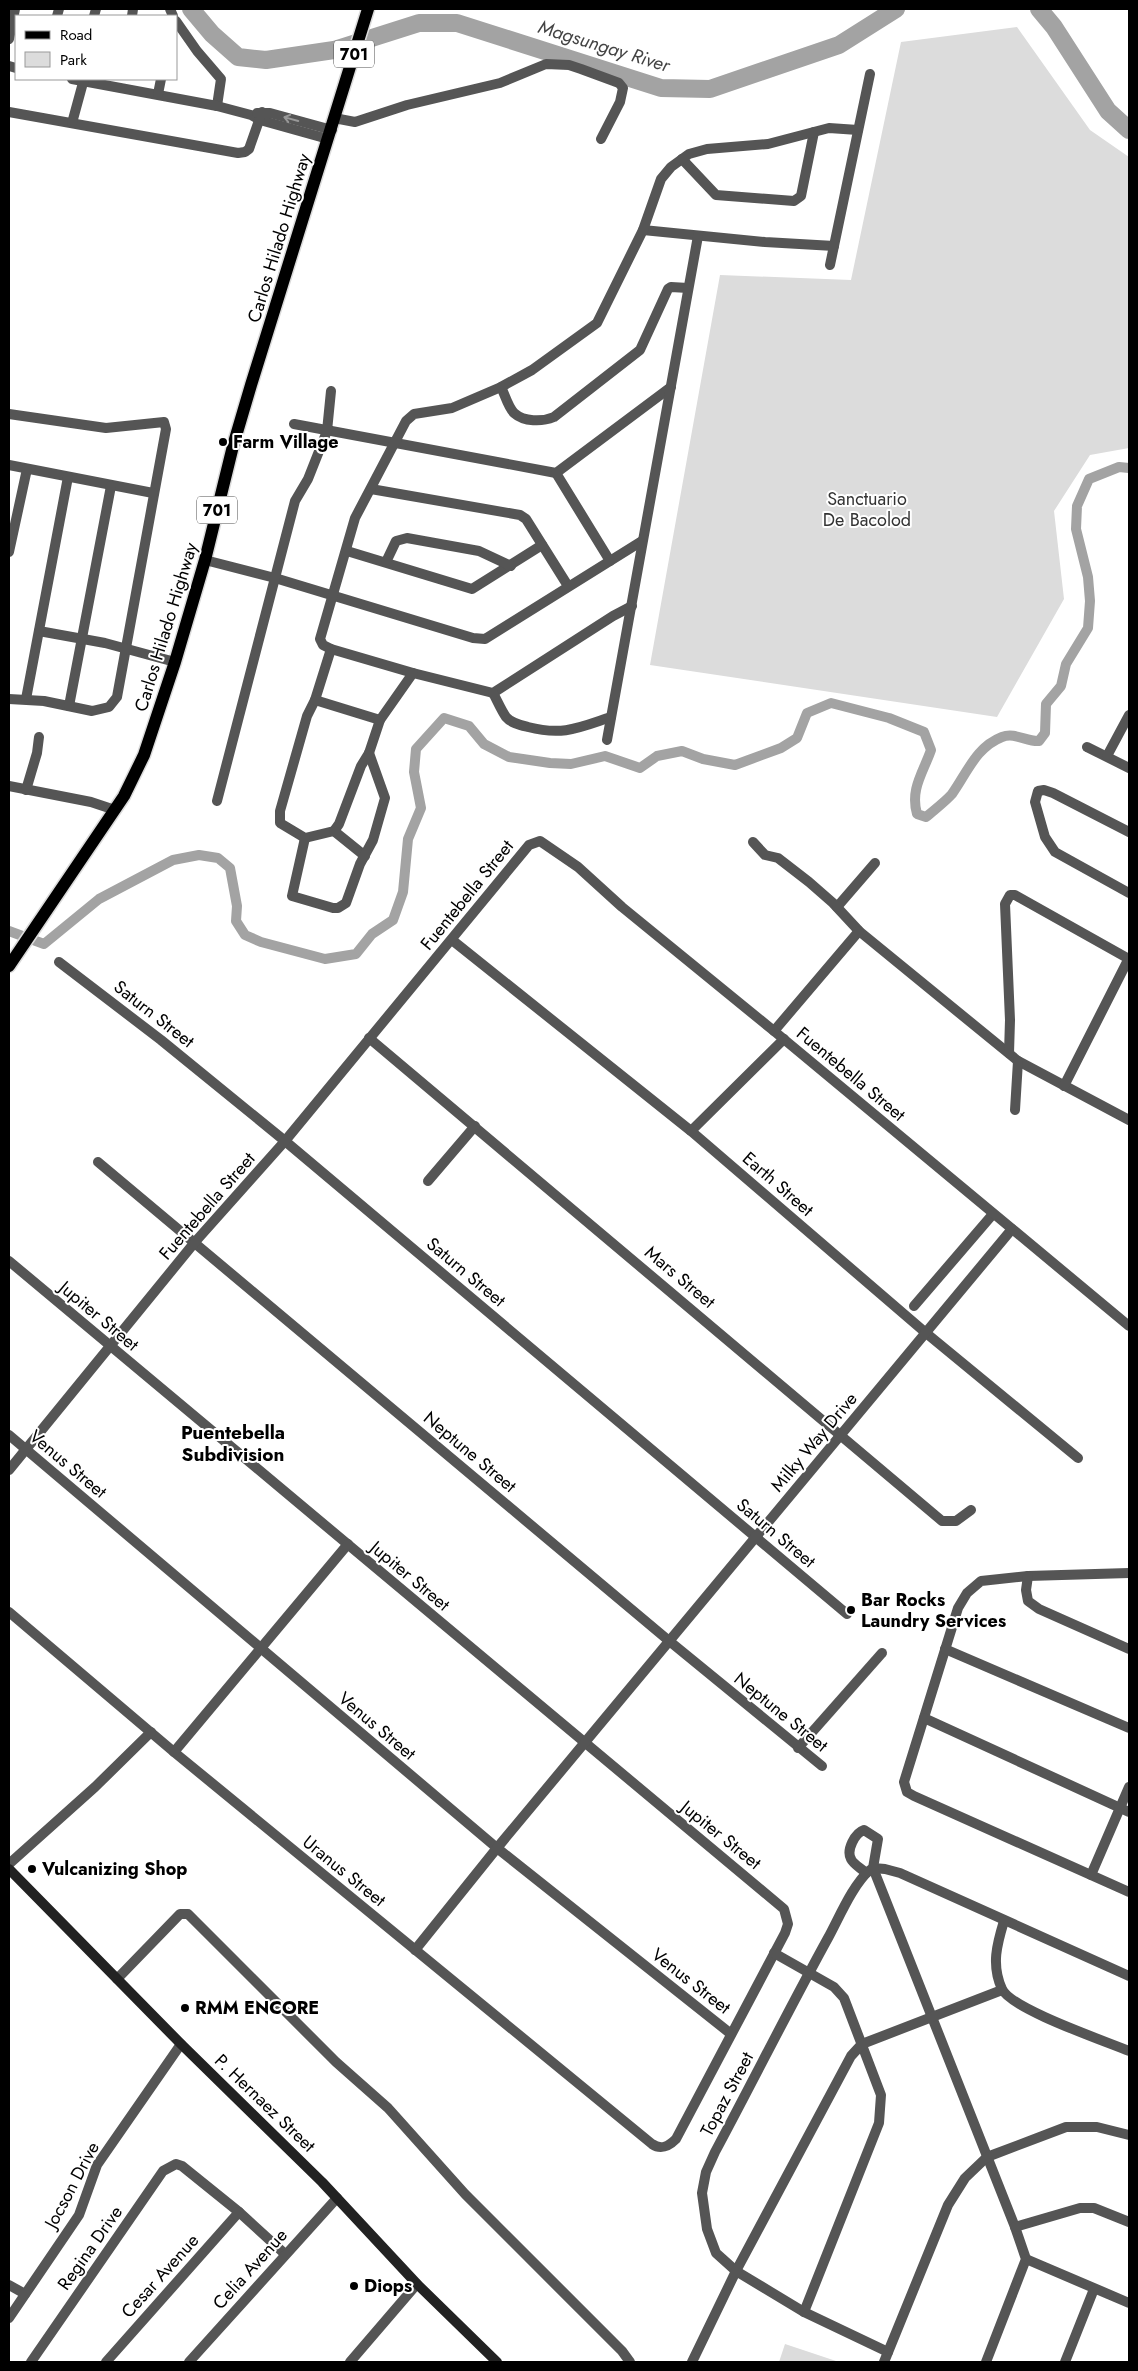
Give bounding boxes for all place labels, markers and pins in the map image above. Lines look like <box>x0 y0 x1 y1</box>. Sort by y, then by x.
place label: Farm Village <box>233 429 339 455</box>
marker: Farm Village <box>217 436 229 448</box>
place label: Bar Rocks Laundry Services <box>861 1587 1006 1634</box>
marker: Bar Rocks Laundry Services <box>845 1604 857 1616</box>
place label: Vulcanizing Shop <box>41 1856 187 1882</box>
marker: Vulcanizing Shop <box>26 1863 38 1875</box>
place label: RMM ENCORE <box>195 1995 319 2021</box>
marker: RMM ENCORE <box>179 2002 191 2014</box>
place label: Diops <box>364 2273 412 2299</box>
marker: Diops <box>348 2280 360 2292</box>

